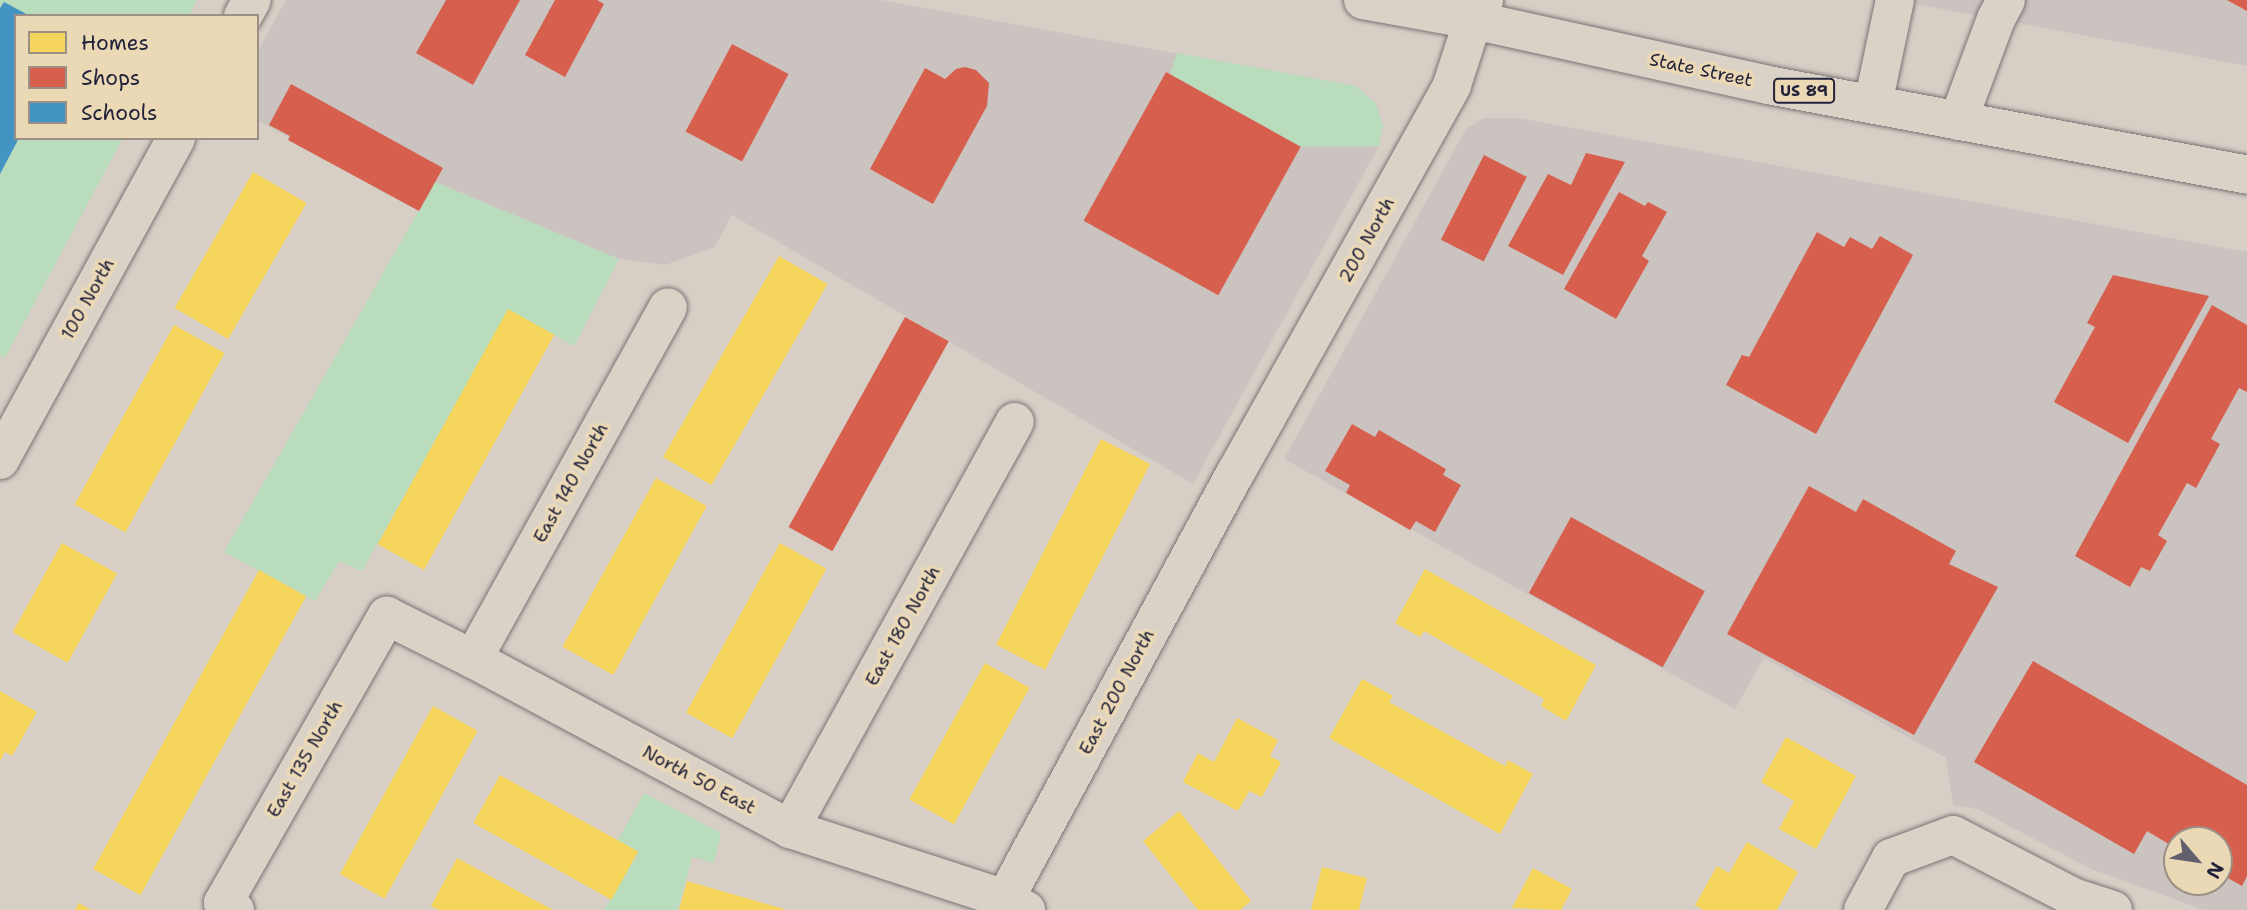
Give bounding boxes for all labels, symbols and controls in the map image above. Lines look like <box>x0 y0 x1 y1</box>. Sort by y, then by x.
legend <box>14 14 259 140</box>
text: Homes <box>81 29 149 57</box>
street label: State Street <box>1647 49 1755 91</box>
text: Shops <box>81 64 140 92</box>
road number: US 89 <box>1772 78 1836 104</box>
text: Schools <box>81 99 157 127</box>
street label: 200 North <box>1335 194 1399 286</box>
street label: 100 North <box>57 255 119 343</box>
street label: East 140 North <box>529 419 613 547</box>
street label: East 180 North <box>861 562 945 690</box>
street label: East 200 North <box>1075 626 1159 758</box>
street label: East 135 North <box>263 697 347 821</box>
street label: North 50 East <box>639 741 759 819</box>
north arrow <box>2163 826 2233 896</box>
text: N <box>2200 858 2230 883</box>

